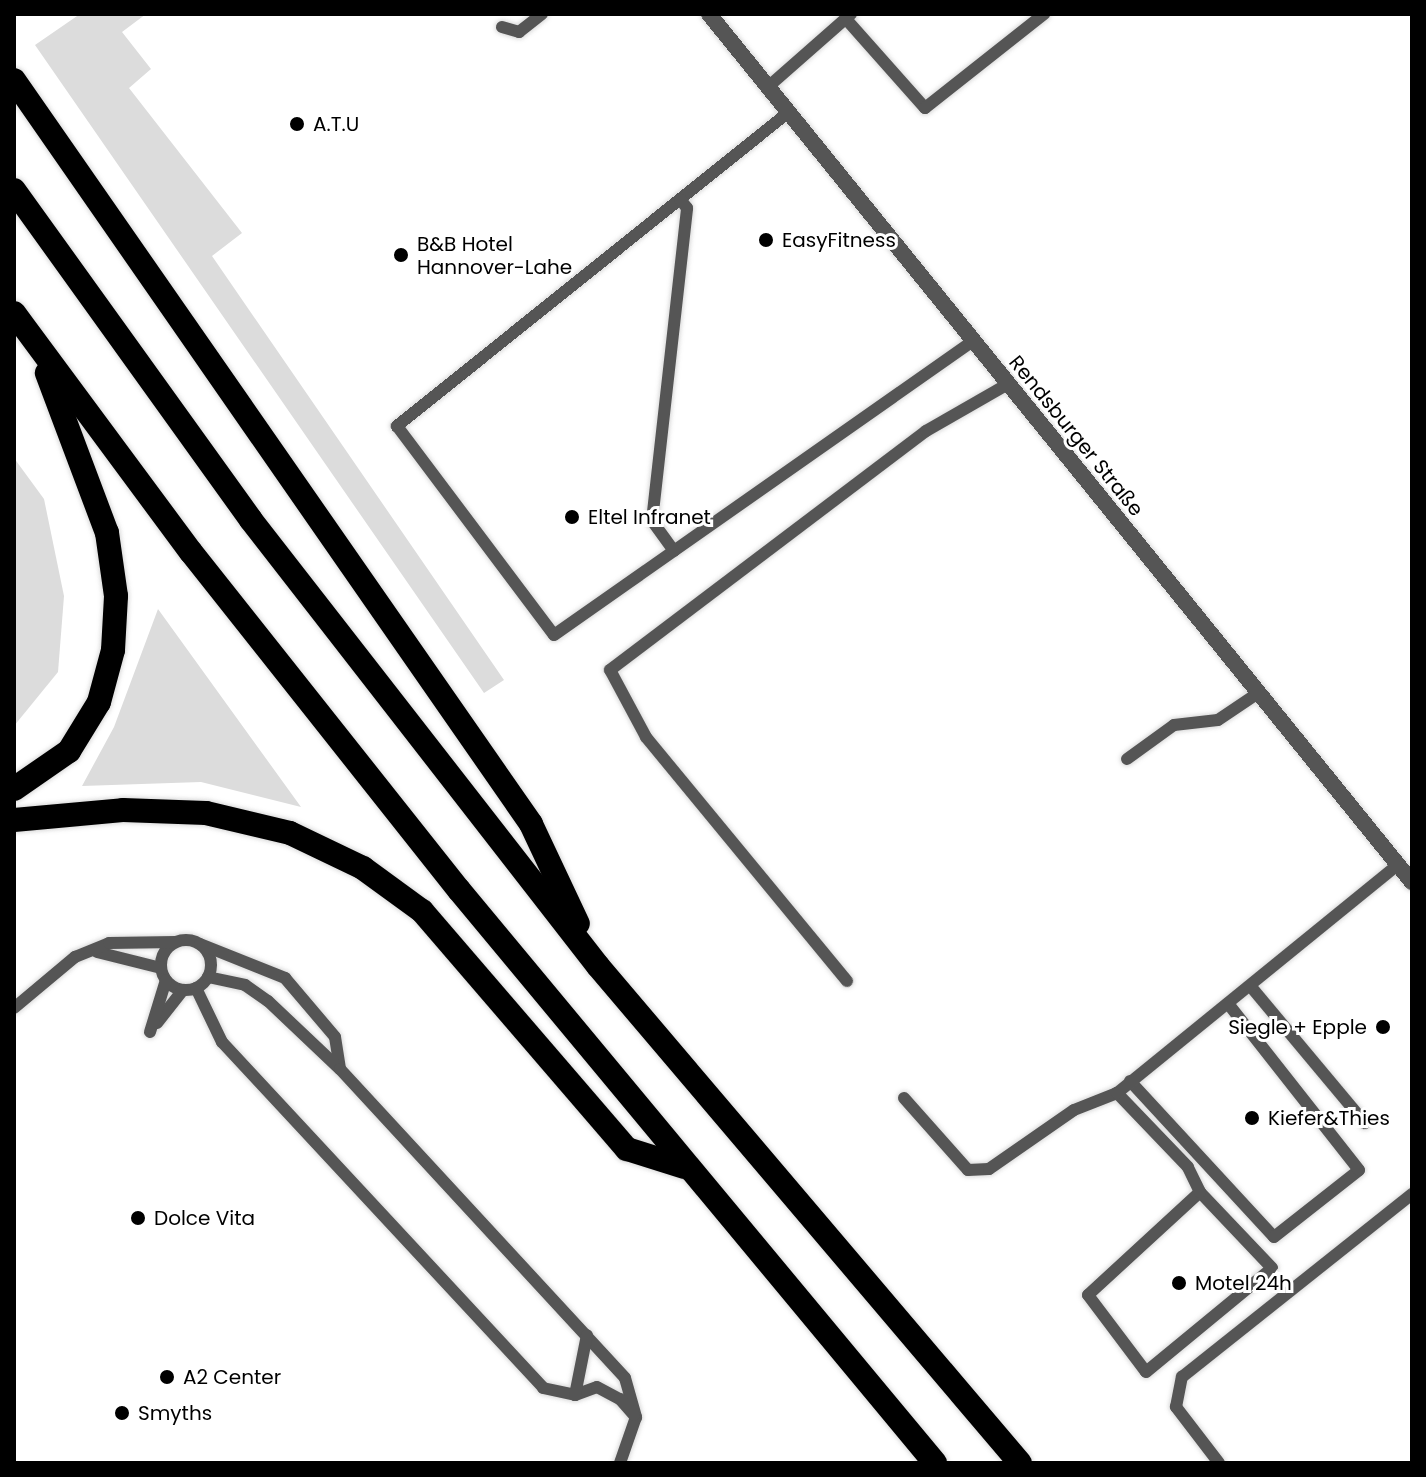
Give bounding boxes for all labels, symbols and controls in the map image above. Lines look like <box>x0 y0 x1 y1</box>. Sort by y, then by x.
place label: A.T.U <box>313 112 359 136</box>
marker: A.T.U <box>288 115 306 133</box>
place label: EasyFitness <box>782 228 896 252</box>
marker: EasyFitness <box>757 231 775 249</box>
place label: B&B Hotel Hannover-Lahe <box>417 232 572 279</box>
marker: B&B Hotel Hannover-Lahe <box>392 246 410 264</box>
street label: Rendsburger Straße <box>1004 351 1148 521</box>
place label: Eltel Infranet <box>588 505 711 529</box>
marker: Eltel Infranet <box>563 508 581 526</box>
place label: Siegle + Epple <box>1228 1015 1367 1039</box>
marker: Siegle + Epple <box>1374 1018 1392 1036</box>
place label: Kiefer&Thies <box>1268 1106 1390 1130</box>
marker: Kiefer&Thies <box>1243 1109 1261 1127</box>
place label: Dolce Vita <box>154 1206 255 1230</box>
marker: Dolce Vita <box>129 1209 147 1227</box>
place label: Motel 24h <box>1195 1271 1292 1295</box>
marker: Motel 24h <box>1170 1274 1188 1292</box>
place label: A2 Center <box>183 1365 281 1389</box>
marker: A2 Center <box>158 1368 176 1386</box>
place label: Smyths <box>138 1401 212 1425</box>
marker: Smyths <box>113 1404 131 1422</box>

